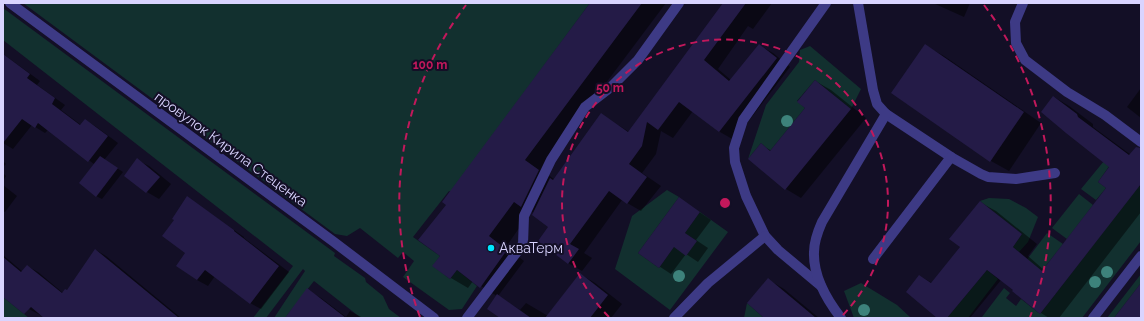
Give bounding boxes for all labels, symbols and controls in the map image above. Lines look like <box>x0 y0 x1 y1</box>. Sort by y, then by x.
text: 100 m <box>413 58 447 72</box>
text: 50 m <box>596 81 624 95</box>
street label: провулок Кирила Стеценка <box>152 88 310 210</box>
centre of rings <box>718 196 732 210</box>
place label: АкваТерм <box>499 240 563 256</box>
marker: АкваТерм <box>486 243 496 253</box>

